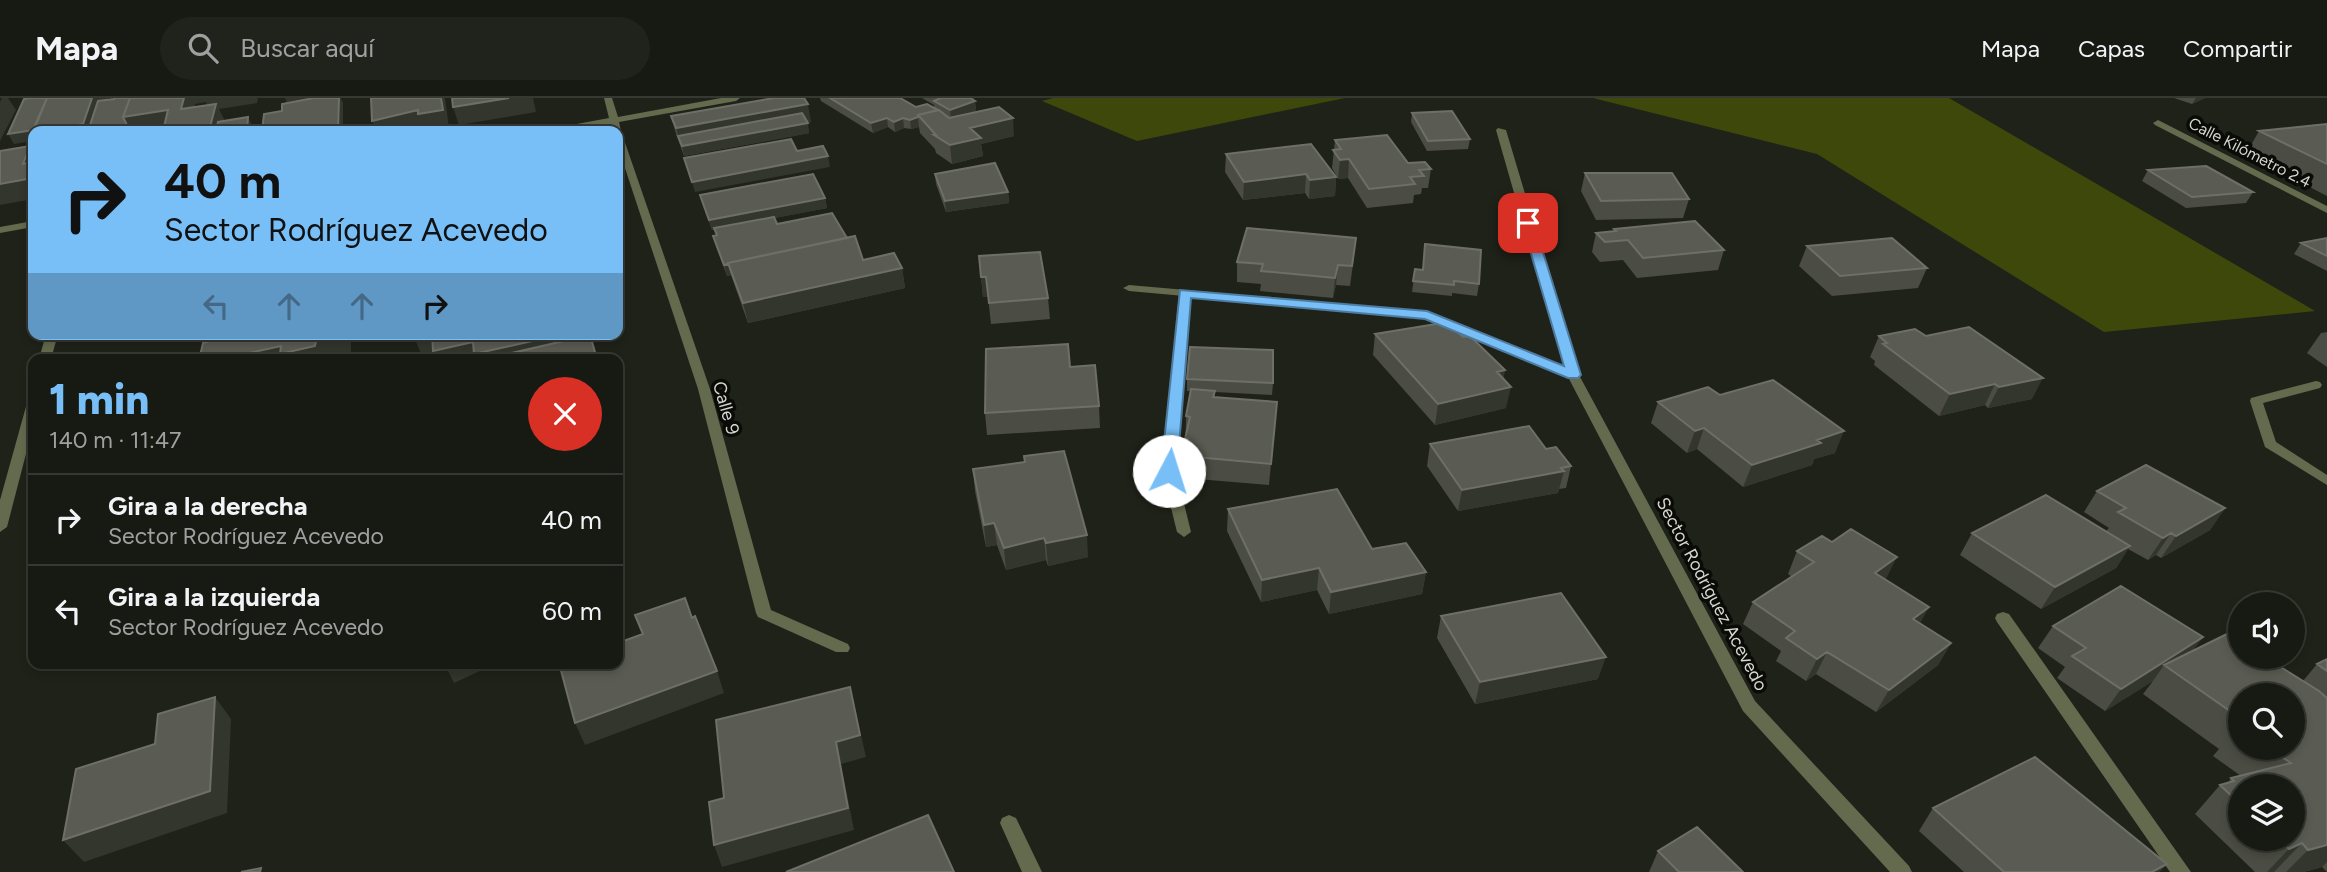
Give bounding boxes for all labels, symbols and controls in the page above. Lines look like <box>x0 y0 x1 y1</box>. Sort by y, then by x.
search box <box>160 17 650 80</box>
text: Mapa <box>35 29 118 68</box>
icon: search <box>184 29 222 67</box>
text: Buscar aquí <box>240 32 374 64</box>
text: Mapa <box>1981 34 2040 63</box>
text: Capas <box>2078 34 2145 63</box>
text: Compartir <box>2183 34 2292 63</box>
street label: Calle Kilómetro 2.4 <box>2185 113 2314 192</box>
text: 40 m <box>164 151 281 210</box>
icon: right <box>49 154 140 245</box>
pin <box>1498 193 1558 253</box>
icon: arrive <box>1509 204 1547 242</box>
text: Sector Rodríguez Acevedo <box>164 211 548 249</box>
icon: left <box>197 287 235 325</box>
icon: ahead <box>270 287 308 325</box>
icon: ahead <box>343 287 381 325</box>
icon: right <box>416 287 454 325</box>
text: 1 min <box>49 374 149 425</box>
button: close <box>528 377 602 451</box>
street label: Calle 9 <box>708 379 744 437</box>
text: 140 m · 11:47 <box>49 426 181 454</box>
position arrow <box>1132 434 1206 508</box>
text: Gira a la derecha <box>108 490 308 522</box>
street label: Sector Rodríguez Acevedo <box>1652 493 1772 695</box>
icon: right <box>49 501 87 539</box>
text: 40 m <box>541 504 602 536</box>
text: Sector Rodríguez Acevedo <box>108 522 384 550</box>
text: Gira a la izquierda <box>108 581 320 613</box>
icon: left <box>49 592 87 630</box>
map controls <box>2228 592 2305 851</box>
button: sound <box>2228 592 2305 669</box>
text: 60 m <box>542 595 602 627</box>
text: Sector Rodríguez Acevedo <box>108 613 384 641</box>
button: search <box>2228 683 2305 760</box>
button: layers <box>2228 774 2305 851</box>

